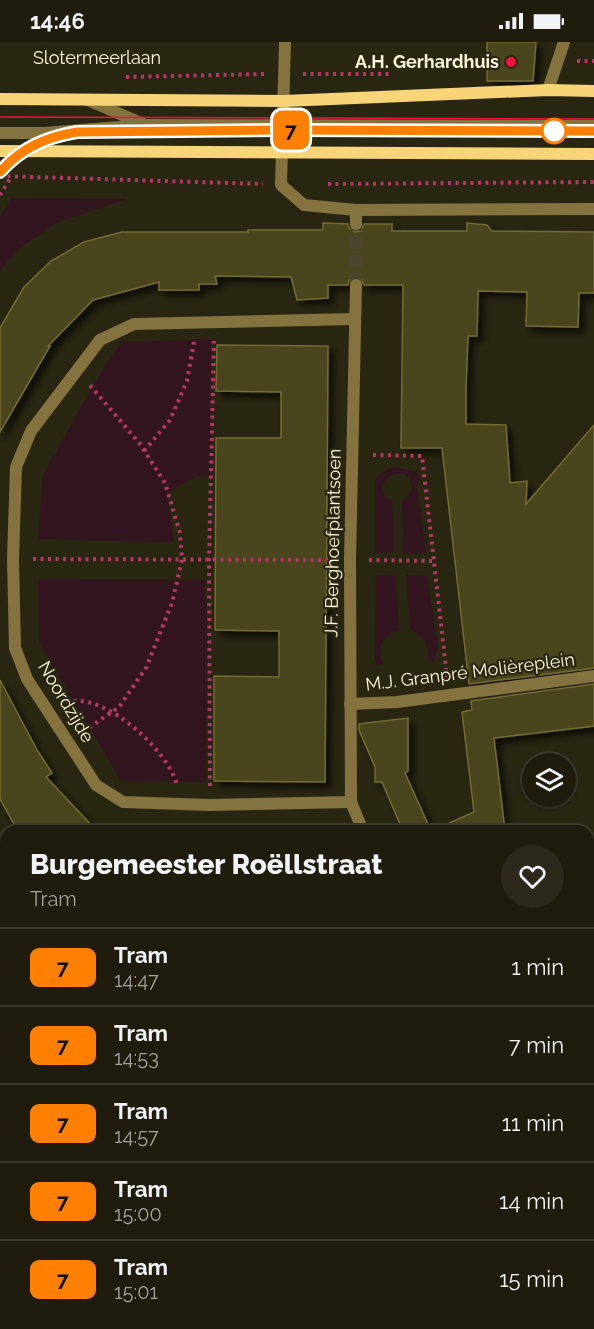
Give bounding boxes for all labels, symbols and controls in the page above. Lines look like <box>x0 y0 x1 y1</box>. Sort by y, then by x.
text: 14:46 <box>30 8 85 34</box>
street label: Slotermeerlaan <box>33 47 161 68</box>
place label: A.H. Gerhardhuis <box>355 51 499 72</box>
marker: A.H. Gerhardhuis <box>504 55 518 69</box>
line badge: 7 <box>272 110 310 149</box>
text: 7 <box>285 118 297 143</box>
unlabelled marker <box>541 118 567 144</box>
street label: J.F. Berghoefplantsoen <box>320 448 345 638</box>
street label: M.J. Granpré Molièreplein <box>364 648 576 695</box>
street label: Noordzijde <box>34 657 99 747</box>
map controls <box>522 753 576 807</box>
button: layers <box>522 753 576 807</box>
button: heart <box>501 845 564 908</box>
text: Burgemeester Roëllstraat <box>30 848 383 881</box>
text: Tram <box>30 887 77 911</box>
text: Tram <box>114 942 168 968</box>
text: 1 min <box>511 954 564 980</box>
text: 7 <box>57 955 69 980</box>
text: 14:47 <box>114 968 159 992</box>
text: Tram <box>114 1020 168 1046</box>
text: 7 min <box>509 1032 564 1058</box>
text: 7 <box>57 1033 69 1058</box>
text: 14:53 <box>114 1046 159 1070</box>
text: Tram <box>114 1098 168 1124</box>
text: 11 min <box>502 1110 564 1136</box>
text: 7 <box>57 1111 69 1136</box>
text: 14:57 <box>114 1124 159 1148</box>
text: Tram <box>114 1176 168 1202</box>
text: 14 min <box>499 1188 564 1214</box>
text: 7 <box>57 1189 69 1214</box>
text: 15:00 <box>114 1202 162 1226</box>
text: Tram <box>114 1254 168 1280</box>
text: 15 min <box>499 1266 564 1292</box>
text: 7 <box>57 1267 69 1292</box>
text: 15:01 <box>114 1280 158 1304</box>

